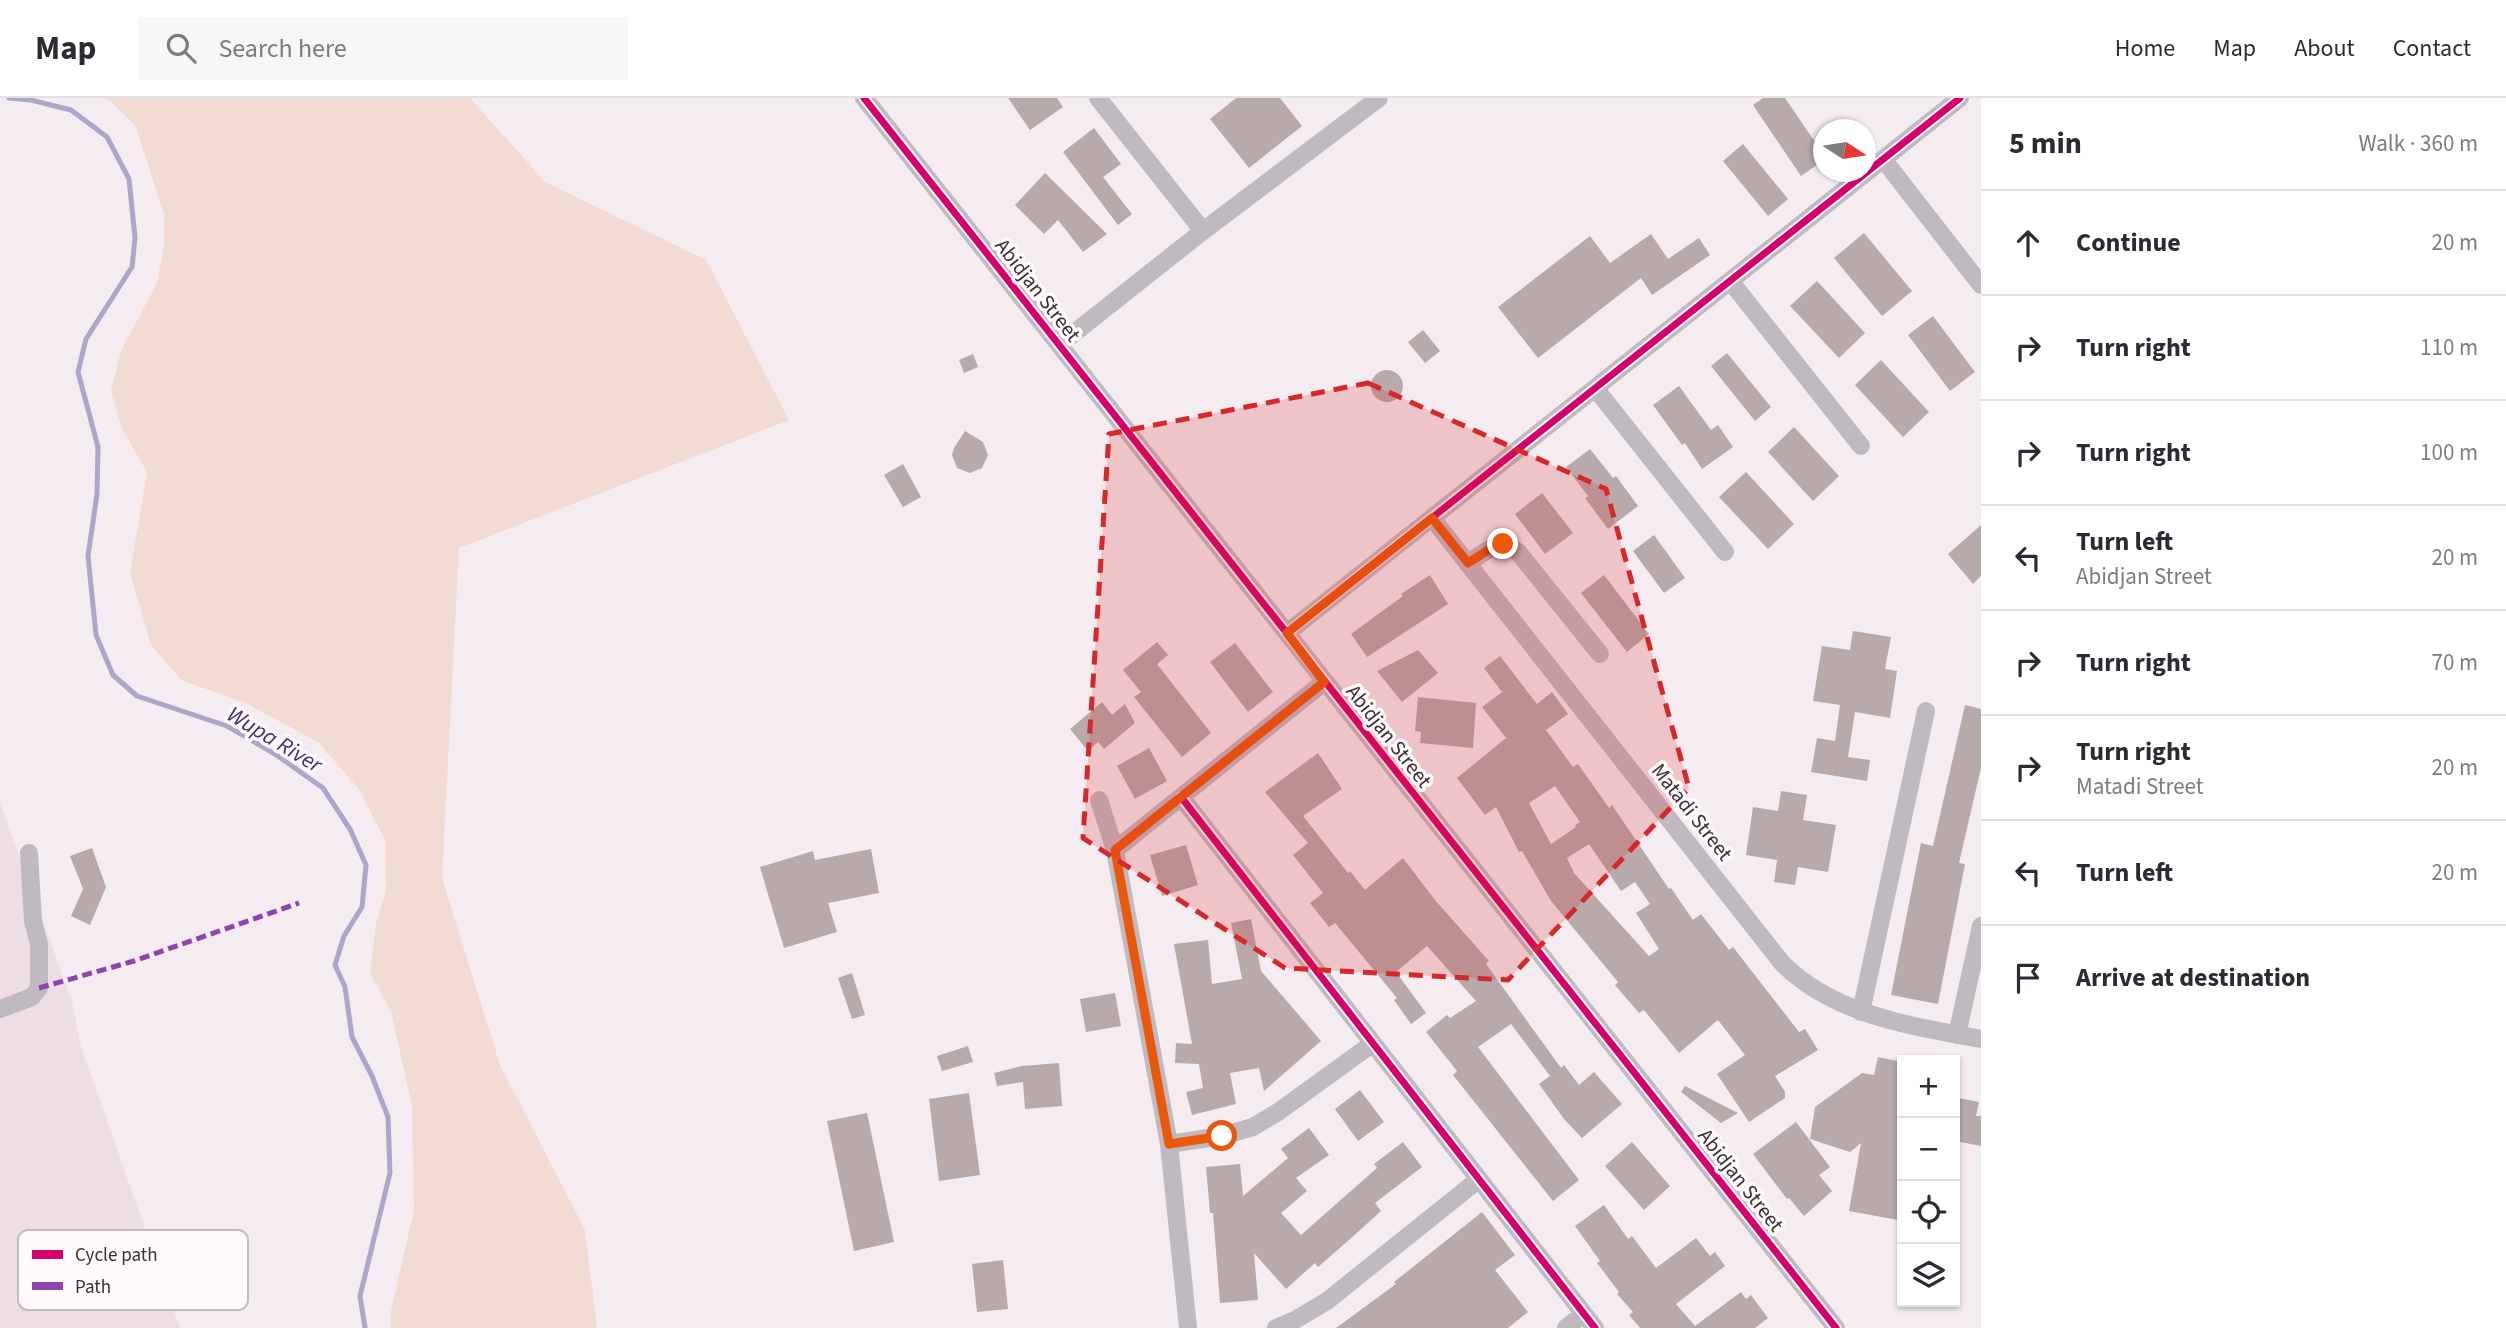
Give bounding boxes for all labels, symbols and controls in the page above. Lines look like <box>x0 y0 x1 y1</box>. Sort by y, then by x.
search box <box>138 17 628 80</box>
text: Map <box>35 25 96 72</box>
icon: search <box>162 29 200 67</box>
text: Search here <box>218 30 347 67</box>
text: Home <box>2115 31 2175 66</box>
text: Map <box>2213 31 2256 66</box>
text: About <box>2294 31 2355 66</box>
text: Contact <box>2393 31 2471 66</box>
north arrow <box>1813 119 1876 182</box>
text: 5 min <box>2009 122 2082 165</box>
text: Walk · 360 m <box>2359 127 2478 160</box>
icon: ahead <box>2009 224 2047 262</box>
text: Continue <box>2076 224 2181 261</box>
text: 20 m <box>2431 226 2478 259</box>
street label: Abidjan Street <box>988 232 1088 348</box>
icon: right <box>2009 329 2047 367</box>
text: Turn right <box>2076 329 2191 366</box>
text: 110 m <box>2420 331 2478 364</box>
icon: right <box>2009 434 2047 472</box>
text: Turn right <box>2076 434 2191 471</box>
text: 100 m <box>2420 436 2478 469</box>
text: Turn left <box>2076 523 2173 560</box>
route end <box>1487 528 1518 559</box>
icon: left <box>2009 539 2047 577</box>
text: 20 m <box>2431 541 2478 574</box>
text: Abidjan Street <box>2076 560 2212 593</box>
icon: right <box>2009 644 2047 682</box>
text: Turn right <box>2076 644 2191 681</box>
text: 70 m <box>2431 646 2478 679</box>
street label: Abidjan Street <box>1339 678 1439 794</box>
water label: Wupa River <box>221 698 330 781</box>
text: Turn right <box>2076 733 2191 770</box>
icon: right <box>2009 749 2047 787</box>
text: 20 m <box>2431 751 2478 784</box>
street label: Matadi Street <box>1644 757 1740 867</box>
text: Matadi Street <box>2076 770 2204 803</box>
icon: left <box>2009 854 2047 892</box>
text: Turn left <box>2076 854 2173 891</box>
text: 20 m <box>2431 856 2478 889</box>
icon: arrive <box>2009 959 2047 997</box>
text: Arrive at destination <box>2076 959 2310 996</box>
map controls <box>1897 1055 1960 1307</box>
button: + <box>1897 1055 1960 1118</box>
button: − <box>1897 1118 1960 1181</box>
route start <box>1206 1120 1237 1151</box>
street label: Abidjan Street <box>1691 1122 1791 1238</box>
button: locate <box>1897 1181 1960 1244</box>
legend <box>18 1230 248 1310</box>
text: Cycle path <box>75 1242 157 1269</box>
button: layers <box>1897 1244 1960 1307</box>
text: Path <box>75 1274 111 1301</box>

